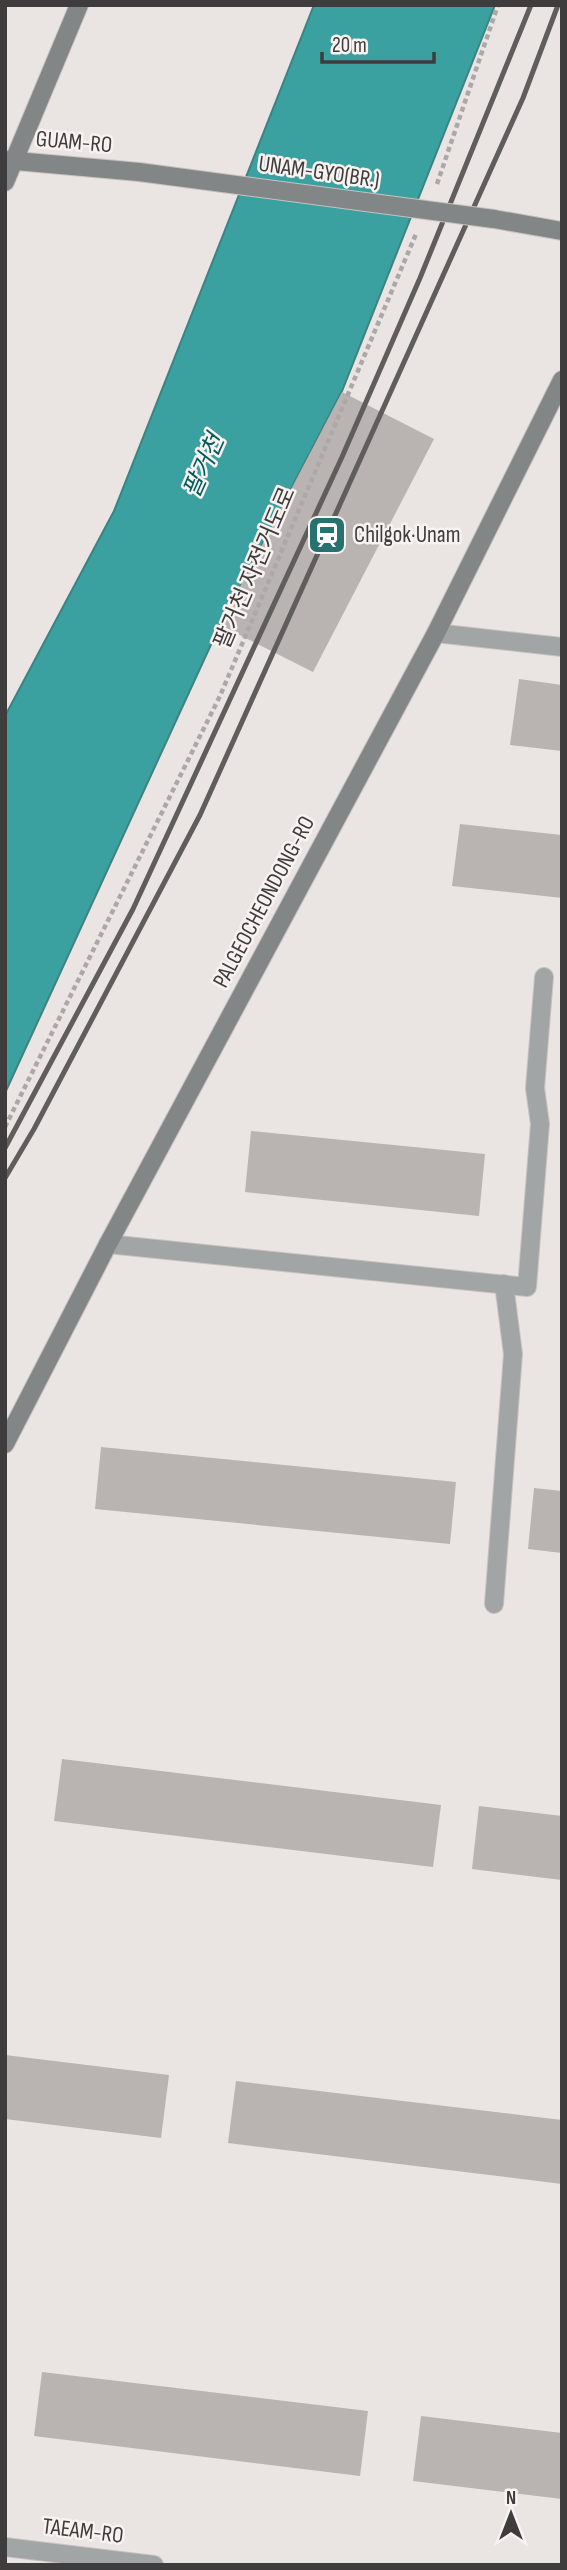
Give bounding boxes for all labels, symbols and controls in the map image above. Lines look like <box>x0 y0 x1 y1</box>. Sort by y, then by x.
scale bar <box>322 21 434 65</box>
text: 20 m <box>332 33 367 58</box>
street label: GUAM-RO <box>35 125 113 159</box>
street label: UNAM-GYO(BR.) <box>257 150 381 194</box>
water label: 팔거천 <box>177 427 232 502</box>
street label: 팔거천 자전거도로 <box>208 483 302 653</box>
station icon: Chilgok·Unam <box>306 514 348 556</box>
place label: Chilgok·Unam <box>354 521 461 549</box>
street label: PALGEOCHEONDONG-RO <box>207 811 321 993</box>
north arrow <box>476 2479 546 2549</box>
text: N <box>506 2487 516 2510</box>
street label: TAEAM-RO <box>41 2512 125 2550</box>

